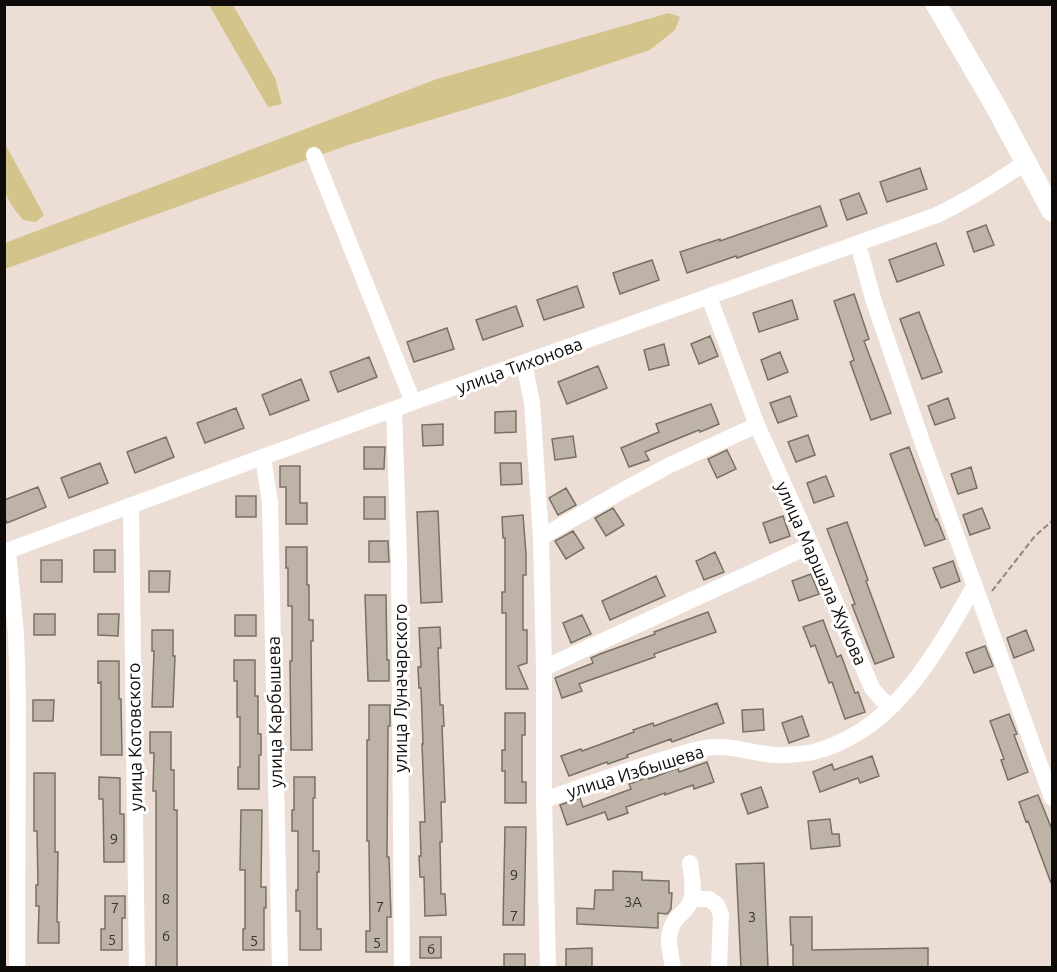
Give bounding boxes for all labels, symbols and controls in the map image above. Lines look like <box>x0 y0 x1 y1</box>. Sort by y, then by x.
street label: улица Тихонова <box>453 333 585 397</box>
street label: улица Маршала Жукова <box>772 478 872 668</box>
street label: улица Луначарского <box>390 603 410 773</box>
street label: улица Карбышева <box>263 636 285 788</box>
street label: улица Котовского <box>123 662 145 812</box>
street label: улица Избышева <box>564 741 706 801</box>
house number: 9 <box>110 830 118 847</box>
house number: 9 <box>510 866 518 883</box>
house number: 8 <box>162 890 170 907</box>
house number: 3А <box>624 893 642 910</box>
house number: 7 <box>376 898 384 915</box>
house number: 7 <box>111 899 119 916</box>
house number: 7 <box>510 907 518 924</box>
house number: 3 <box>748 908 756 925</box>
house number: 6 <box>162 927 170 944</box>
house number: 5 <box>108 931 116 948</box>
house number: 5 <box>250 932 258 949</box>
house number: 5 <box>373 934 381 951</box>
house number: 6 <box>427 940 435 957</box>

